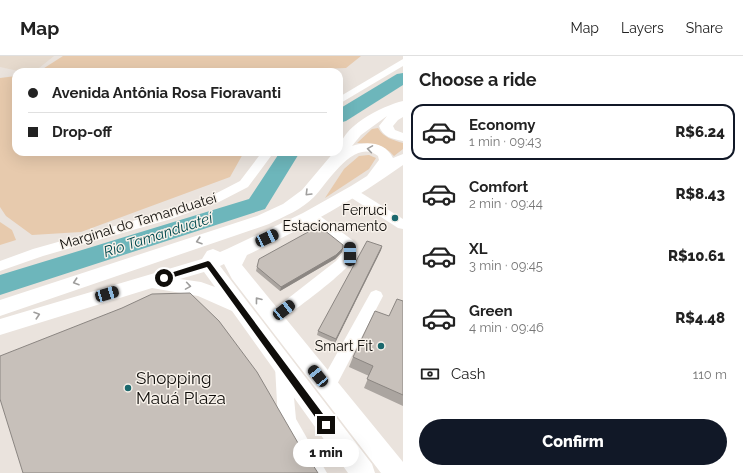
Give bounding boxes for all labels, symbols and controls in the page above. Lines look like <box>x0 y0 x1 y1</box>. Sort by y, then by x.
text: Map <box>20 17 59 39</box>
text: Map <box>571 20 599 36</box>
text: Layers <box>621 20 664 36</box>
text: Share <box>686 20 723 36</box>
text: Choose a ride <box>419 69 537 90</box>
text: Avenida Antônia Rosa Fioravanti <box>52 84 281 102</box>
icon: car <box>421 114 457 150</box>
text: Economy <box>469 116 536 134</box>
text: Drop-off <box>52 123 112 141</box>
text: R$6.24 <box>675 123 725 141</box>
text: 1 min · 09:43 <box>469 134 541 149</box>
one-way arrow <box>366 145 373 154</box>
icon: car <box>421 176 457 212</box>
text: Comfort <box>469 178 528 196</box>
text: R$8.43 <box>675 185 725 203</box>
one-way arrow <box>305 188 313 196</box>
street label: Marginal do Tamanduateí <box>58 189 219 252</box>
text: 2 min · 09:44 <box>469 196 543 211</box>
place label: Ferruci Estacionamento <box>282 202 387 234</box>
water label: Rio Tamanduateí <box>101 208 216 261</box>
marker: Ferruci Estacionamento <box>390 213 400 223</box>
car <box>254 227 280 249</box>
one-way arrow <box>196 237 203 245</box>
icon: car <box>421 238 457 274</box>
text: XL <box>469 240 487 258</box>
car <box>344 242 356 266</box>
text: R$10.61 <box>668 247 725 265</box>
text: 3 min · 09:45 <box>469 258 543 273</box>
route start <box>155 269 173 287</box>
one-way arrow <box>72 278 79 286</box>
one-way arrow <box>185 281 191 290</box>
car <box>94 285 120 303</box>
one-way arrow <box>256 297 263 305</box>
car <box>271 298 297 322</box>
icon: car <box>421 300 457 336</box>
text: Green <box>469 302 513 320</box>
text: R$4.48 <box>675 309 725 327</box>
one-way arrow <box>33 311 40 320</box>
text: 4 min · 09:46 <box>469 320 544 335</box>
place label: Smart Fit <box>315 338 373 354</box>
marker: Smart Fit <box>376 341 386 351</box>
car <box>306 363 330 389</box>
icon: cash <box>419 363 441 385</box>
text: Cash <box>451 365 485 383</box>
text: 110 m <box>693 367 727 382</box>
place label: Shopping Mauá Plaza <box>136 368 226 408</box>
marker: Shopping Mauá Plaza <box>123 383 133 393</box>
route end <box>317 416 335 434</box>
button: Confirm <box>419 419 727 465</box>
callout: 1 min <box>293 439 359 467</box>
text: 1 min <box>309 445 343 460</box>

